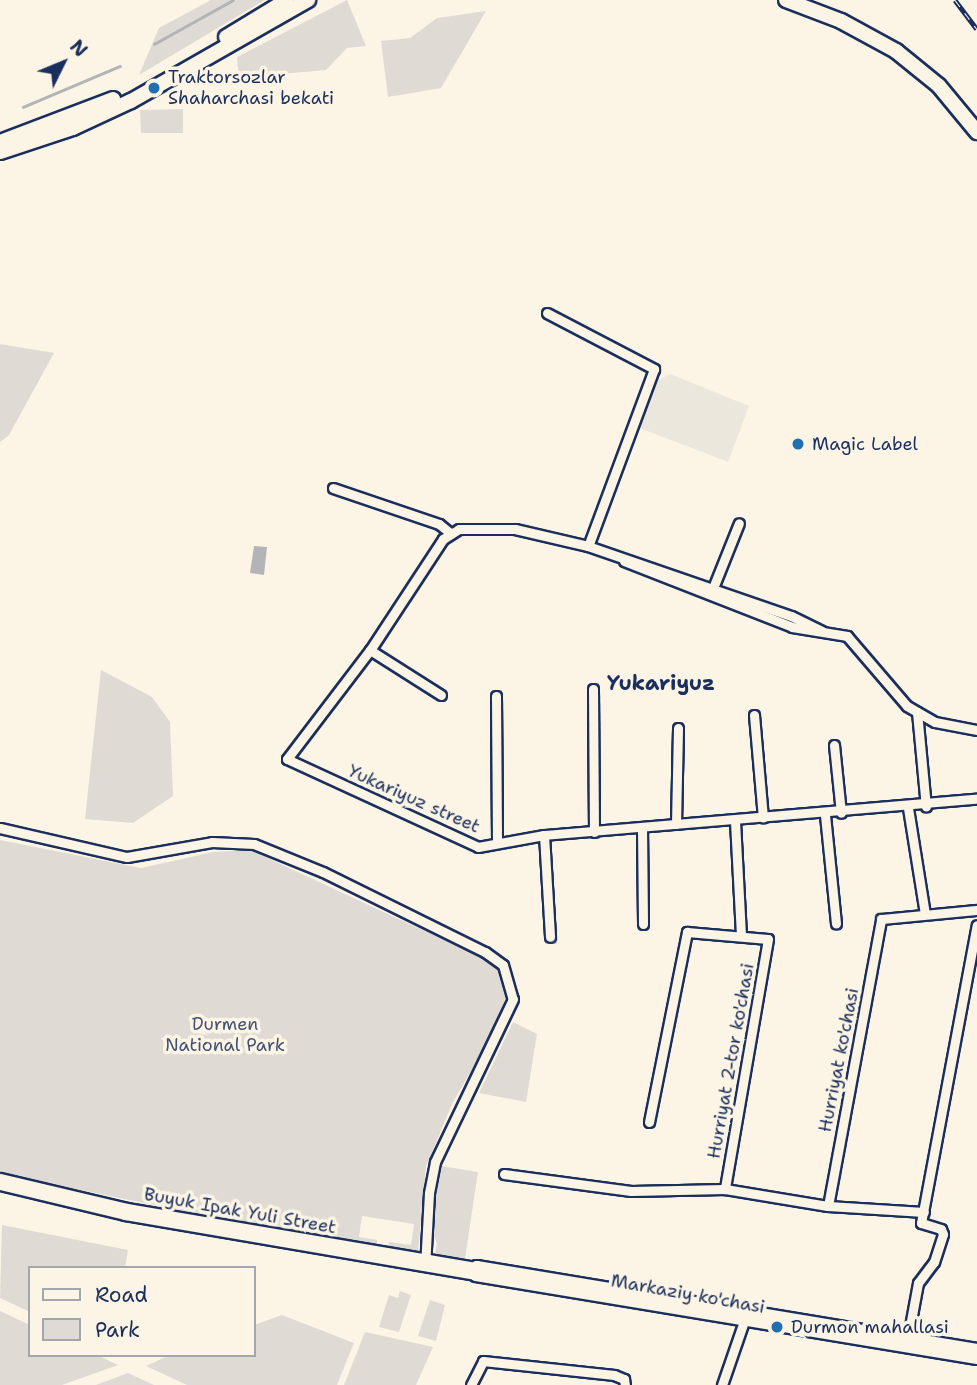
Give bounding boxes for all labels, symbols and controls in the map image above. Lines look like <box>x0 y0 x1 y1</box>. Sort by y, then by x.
north arrow <box>28 28 98 98</box>
text: N <box>64 34 93 62</box>
place label: Traktorsozlar Shaharchasi bekati <box>168 67 334 110</box>
marker: Traktorsozlar Shaharchasi bekati <box>146 80 162 96</box>
place label: Magic Label <box>812 433 918 455</box>
marker: Magic Label <box>790 436 806 452</box>
district label: Yukariyuz <box>607 670 715 696</box>
street label: Yukariyuz street <box>345 760 483 838</box>
street label: Hurriyat 2-tor ko'chasi <box>703 962 759 1160</box>
street label: Hurriyat ko'chasi <box>814 986 864 1134</box>
park label: Durmen National Park <box>165 1014 285 1056</box>
street label: Buyuk Ipak Yuli Street <box>142 1183 338 1239</box>
legend <box>28 1266 256 1357</box>
street label: Markaziy ko'chasi <box>609 1270 767 1318</box>
text: Road <box>95 1281 148 1309</box>
text: Park <box>95 1316 140 1344</box>
place label: Durmon mahallasi <box>791 1316 949 1338</box>
marker: Durmon mahallasi <box>769 1319 785 1335</box>

